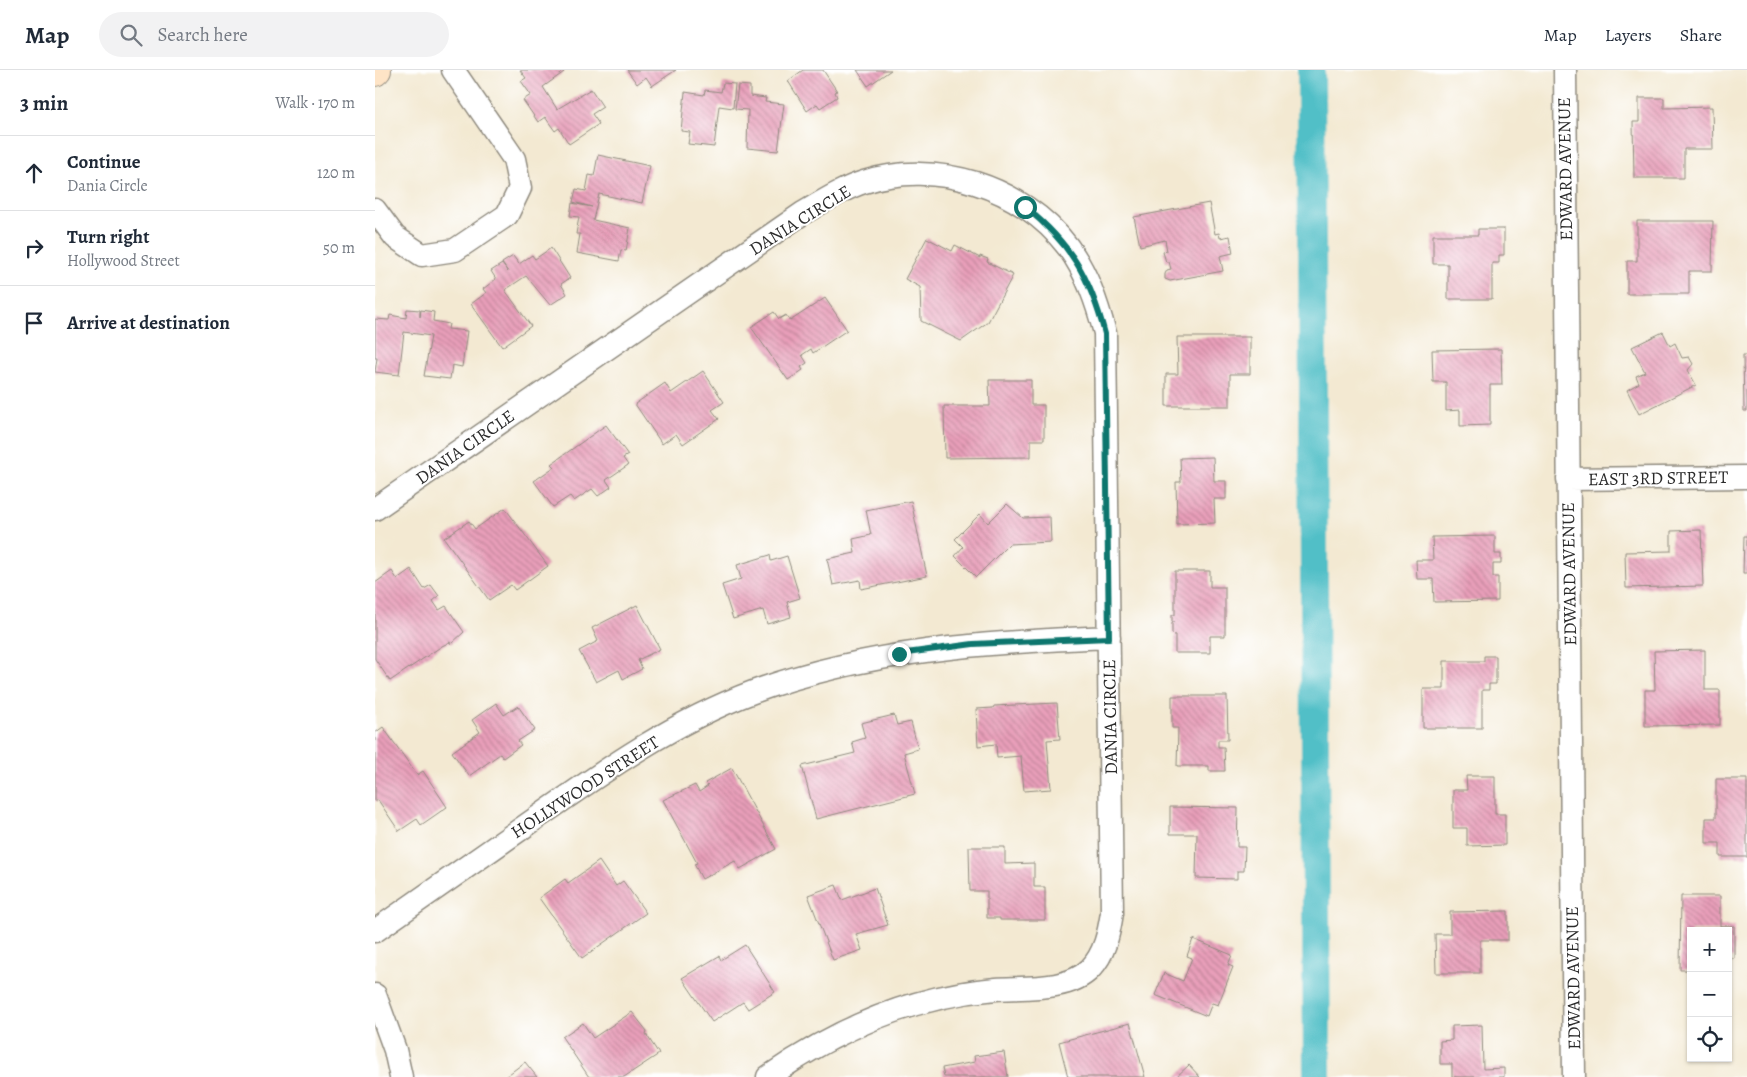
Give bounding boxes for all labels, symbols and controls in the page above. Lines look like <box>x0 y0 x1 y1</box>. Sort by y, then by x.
search box <box>99 12 449 57</box>
text: Map <box>25 19 69 51</box>
icon: search <box>117 21 145 49</box>
text: Search here <box>157 22 248 48</box>
text: Map <box>1544 23 1577 47</box>
text: Layers <box>1605 23 1652 47</box>
text: Share <box>1680 23 1722 47</box>
text: 3 min <box>20 89 68 117</box>
text: Walk · 170 m <box>275 92 355 114</box>
street label: EDWARD AVENUE <box>1552 97 1578 241</box>
text: Continue <box>67 149 141 175</box>
icon: ahead <box>20 159 48 187</box>
text: 120 m <box>317 162 355 184</box>
text: Dania Circle <box>67 175 148 197</box>
street label: DANIA CIRCLE <box>745 179 855 261</box>
route start <box>1014 196 1037 219</box>
text: Turn right <box>67 224 149 250</box>
icon: right <box>20 234 48 262</box>
text: 50 m <box>323 237 355 259</box>
text: Hollywood Street <box>67 250 180 272</box>
icon: arrive <box>20 309 48 337</box>
text: Arrive at destination <box>67 310 230 336</box>
street label: DANIA CIRCLE <box>411 404 519 490</box>
street label: EAST 3RD STREET <box>1588 465 1728 491</box>
street label: EDWARD AVENUE <box>1556 502 1582 646</box>
route end <box>888 643 911 666</box>
street label: DANIA CIRCLE <box>1097 659 1123 775</box>
street label: HOLLYWOOD STREET <box>506 730 664 844</box>
street label: EDWARD AVENUE <box>1560 906 1586 1050</box>
map controls <box>1687 927 1732 1062</box>
button: + <box>1687 927 1732 972</box>
button: − <box>1687 972 1732 1017</box>
button: locate <box>1687 1017 1732 1062</box>

